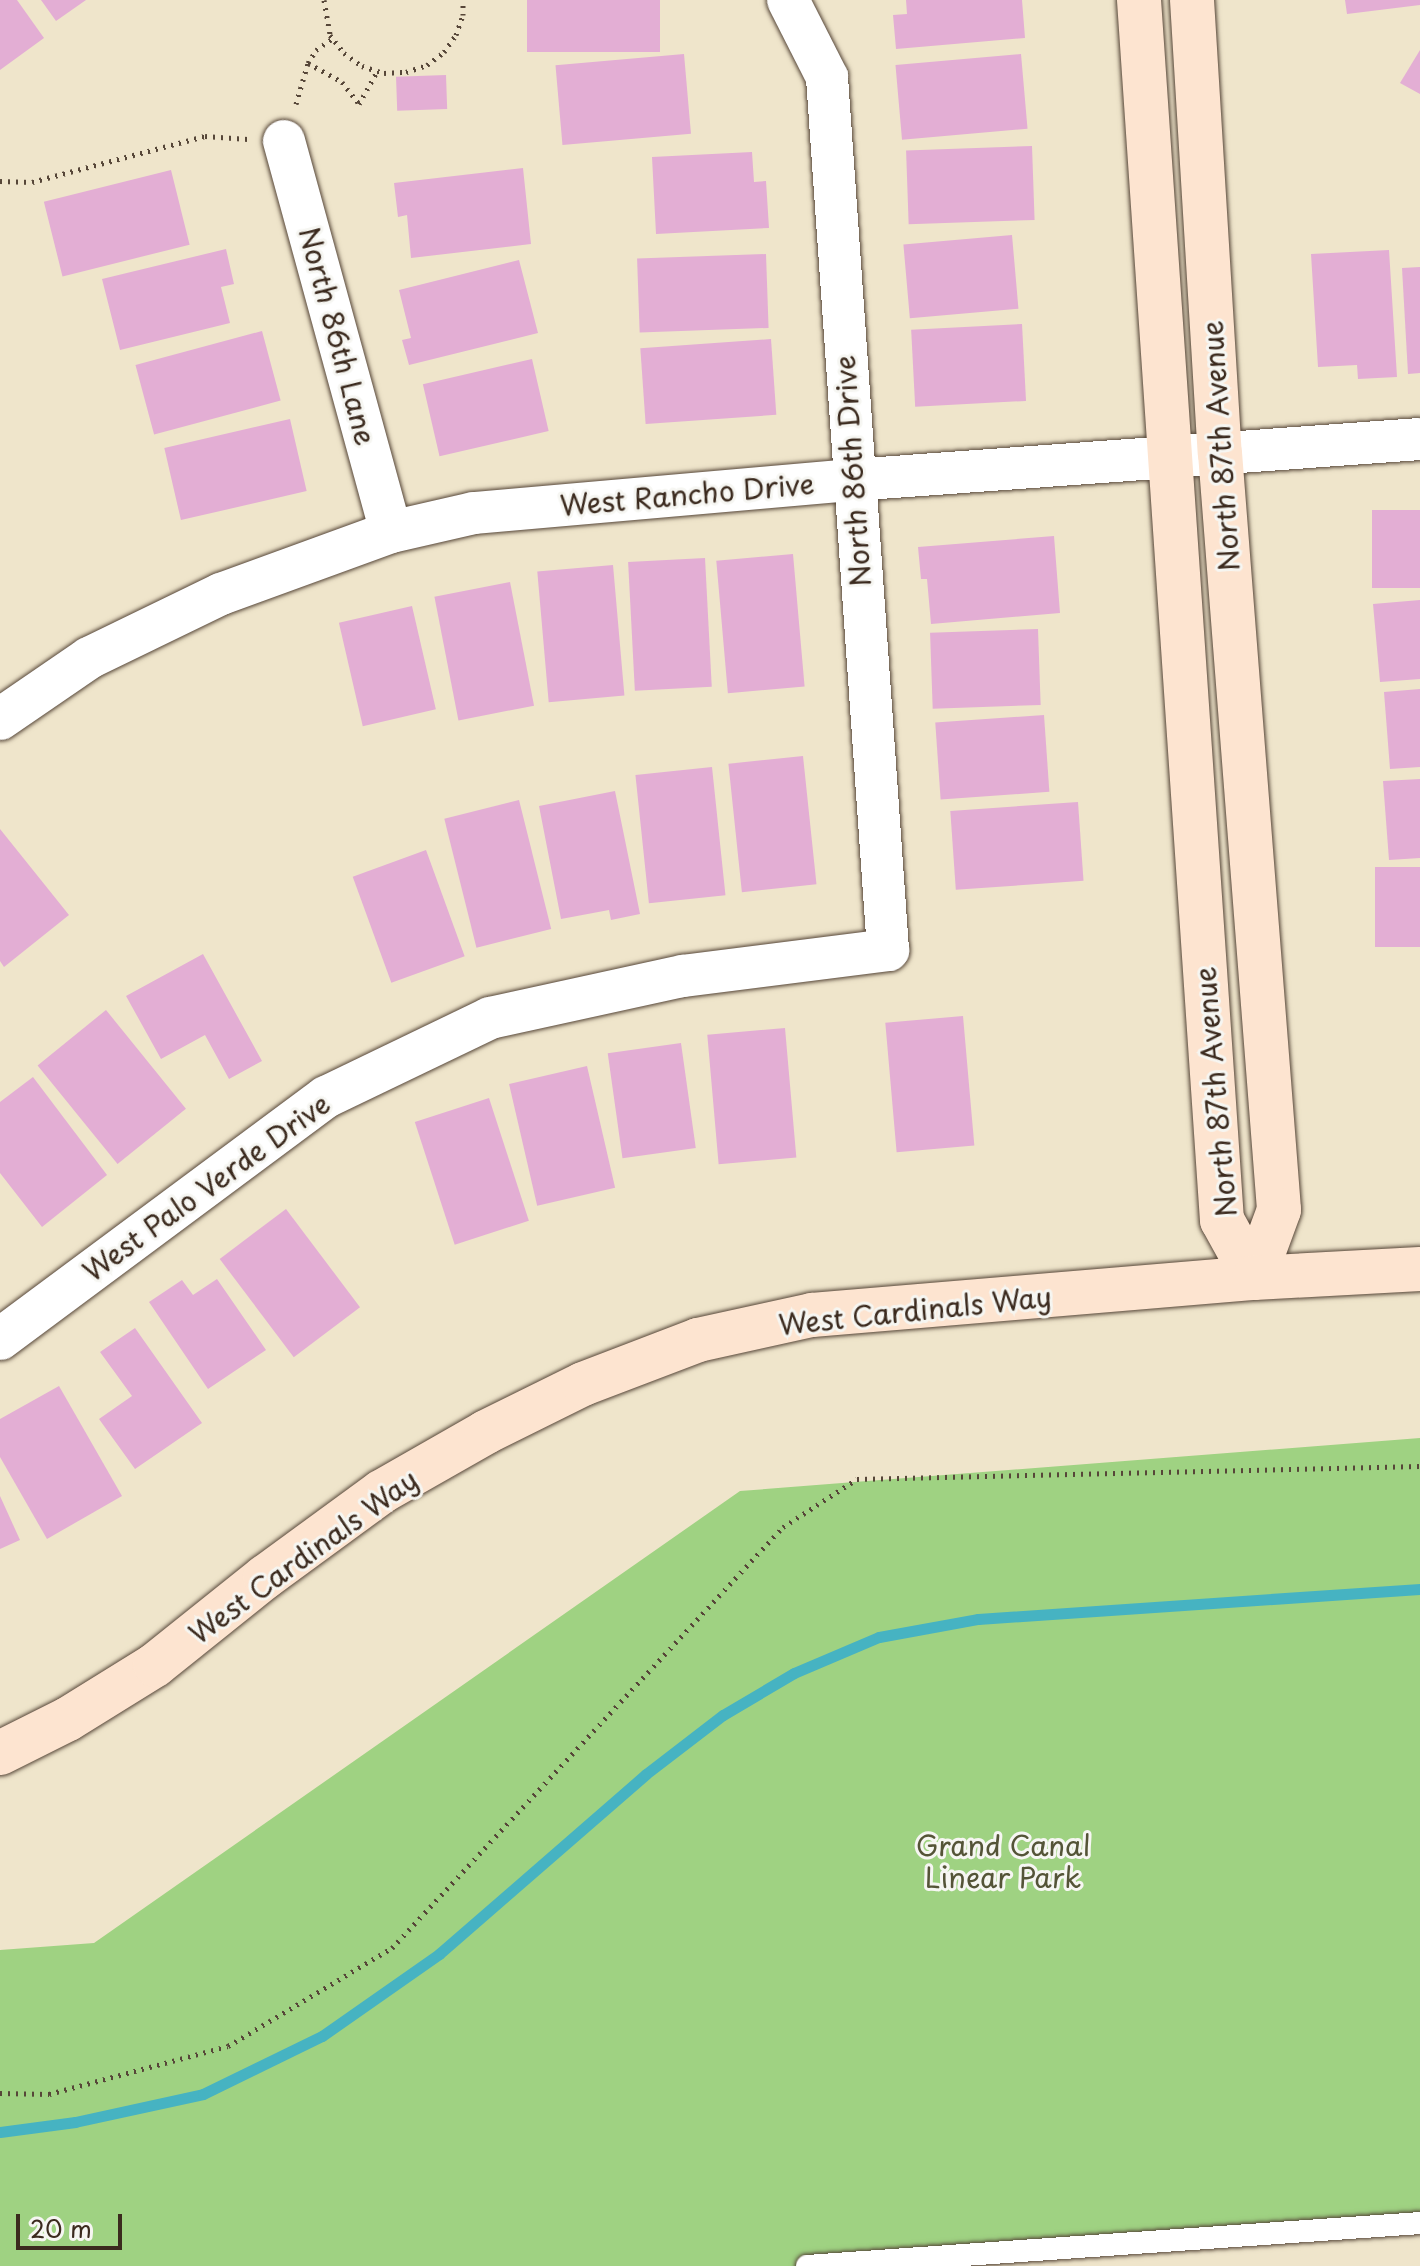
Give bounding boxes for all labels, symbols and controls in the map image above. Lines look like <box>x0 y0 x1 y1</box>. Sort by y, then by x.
street label: North 86th Lane <box>293 222 383 450</box>
street label: North 87th Avenue <box>1194 319 1246 573</box>
street label: North 86th Drive <box>827 354 877 588</box>
street label: West Rancho Drive <box>559 466 815 522</box>
street label: North 87th Avenue <box>1187 965 1243 1219</box>
street label: West Palo Verde Drive <box>76 1086 336 1288</box>
street label: West Cardinals Way <box>778 1279 1052 1341</box>
street label: West Cardinals Way <box>183 1462 423 1650</box>
park label: Grand Canal Linear Park <box>916 1828 1090 1894</box>
scale bar <box>20 2198 126 2248</box>
text: 20 m <box>30 2210 92 2246</box>

